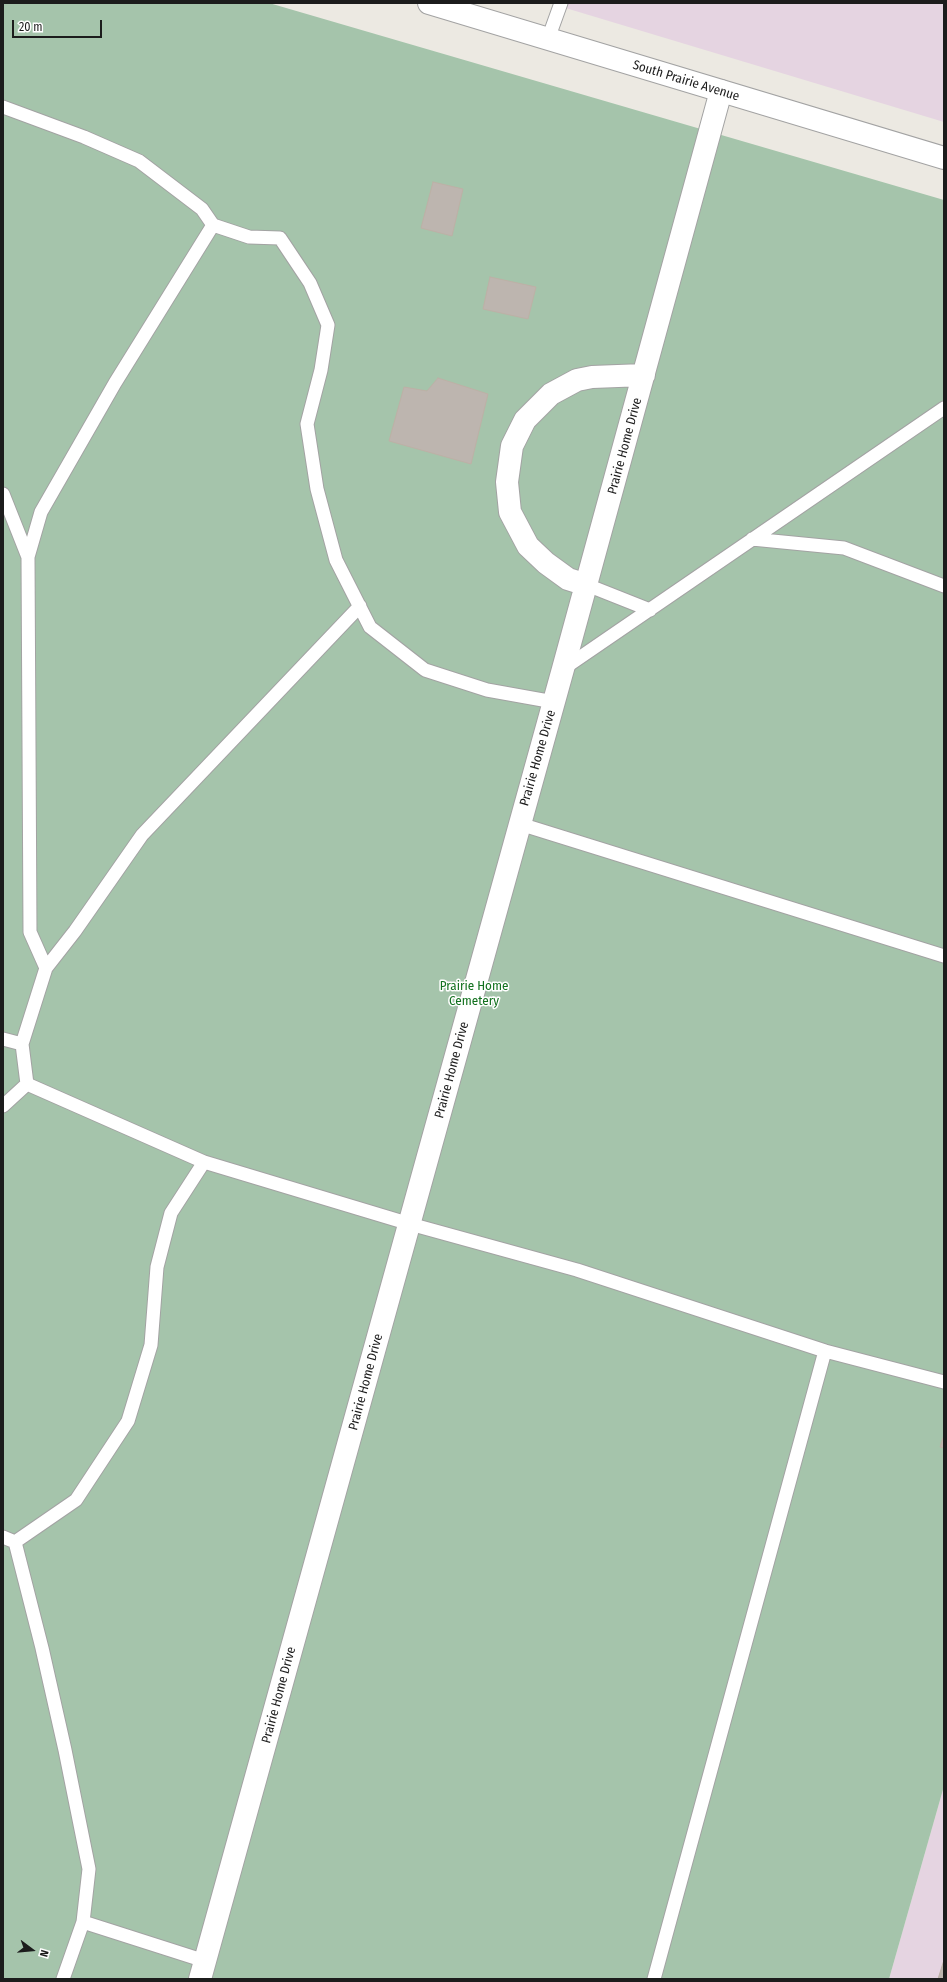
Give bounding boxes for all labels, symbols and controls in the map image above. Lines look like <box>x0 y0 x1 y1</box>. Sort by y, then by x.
scale bar <box>14 12 104 38</box>
text: 20 m <box>19 20 43 34</box>
street label: South Prairie Avenue <box>631 57 741 105</box>
street label: Prairie Home Drive <box>605 396 645 496</box>
street label: Prairie Home Drive <box>517 708 559 808</box>
park label: Prairie Home Cemetery <box>440 978 508 1009</box>
street label: Prairie Home Drive <box>432 1020 472 1120</box>
street label: Prairie Home Drive <box>346 1332 386 1432</box>
street label: Prairie Home Drive <box>259 1645 299 1745</box>
north arrow <box>12 1930 52 1970</box>
text: N <box>37 1948 51 1958</box>

